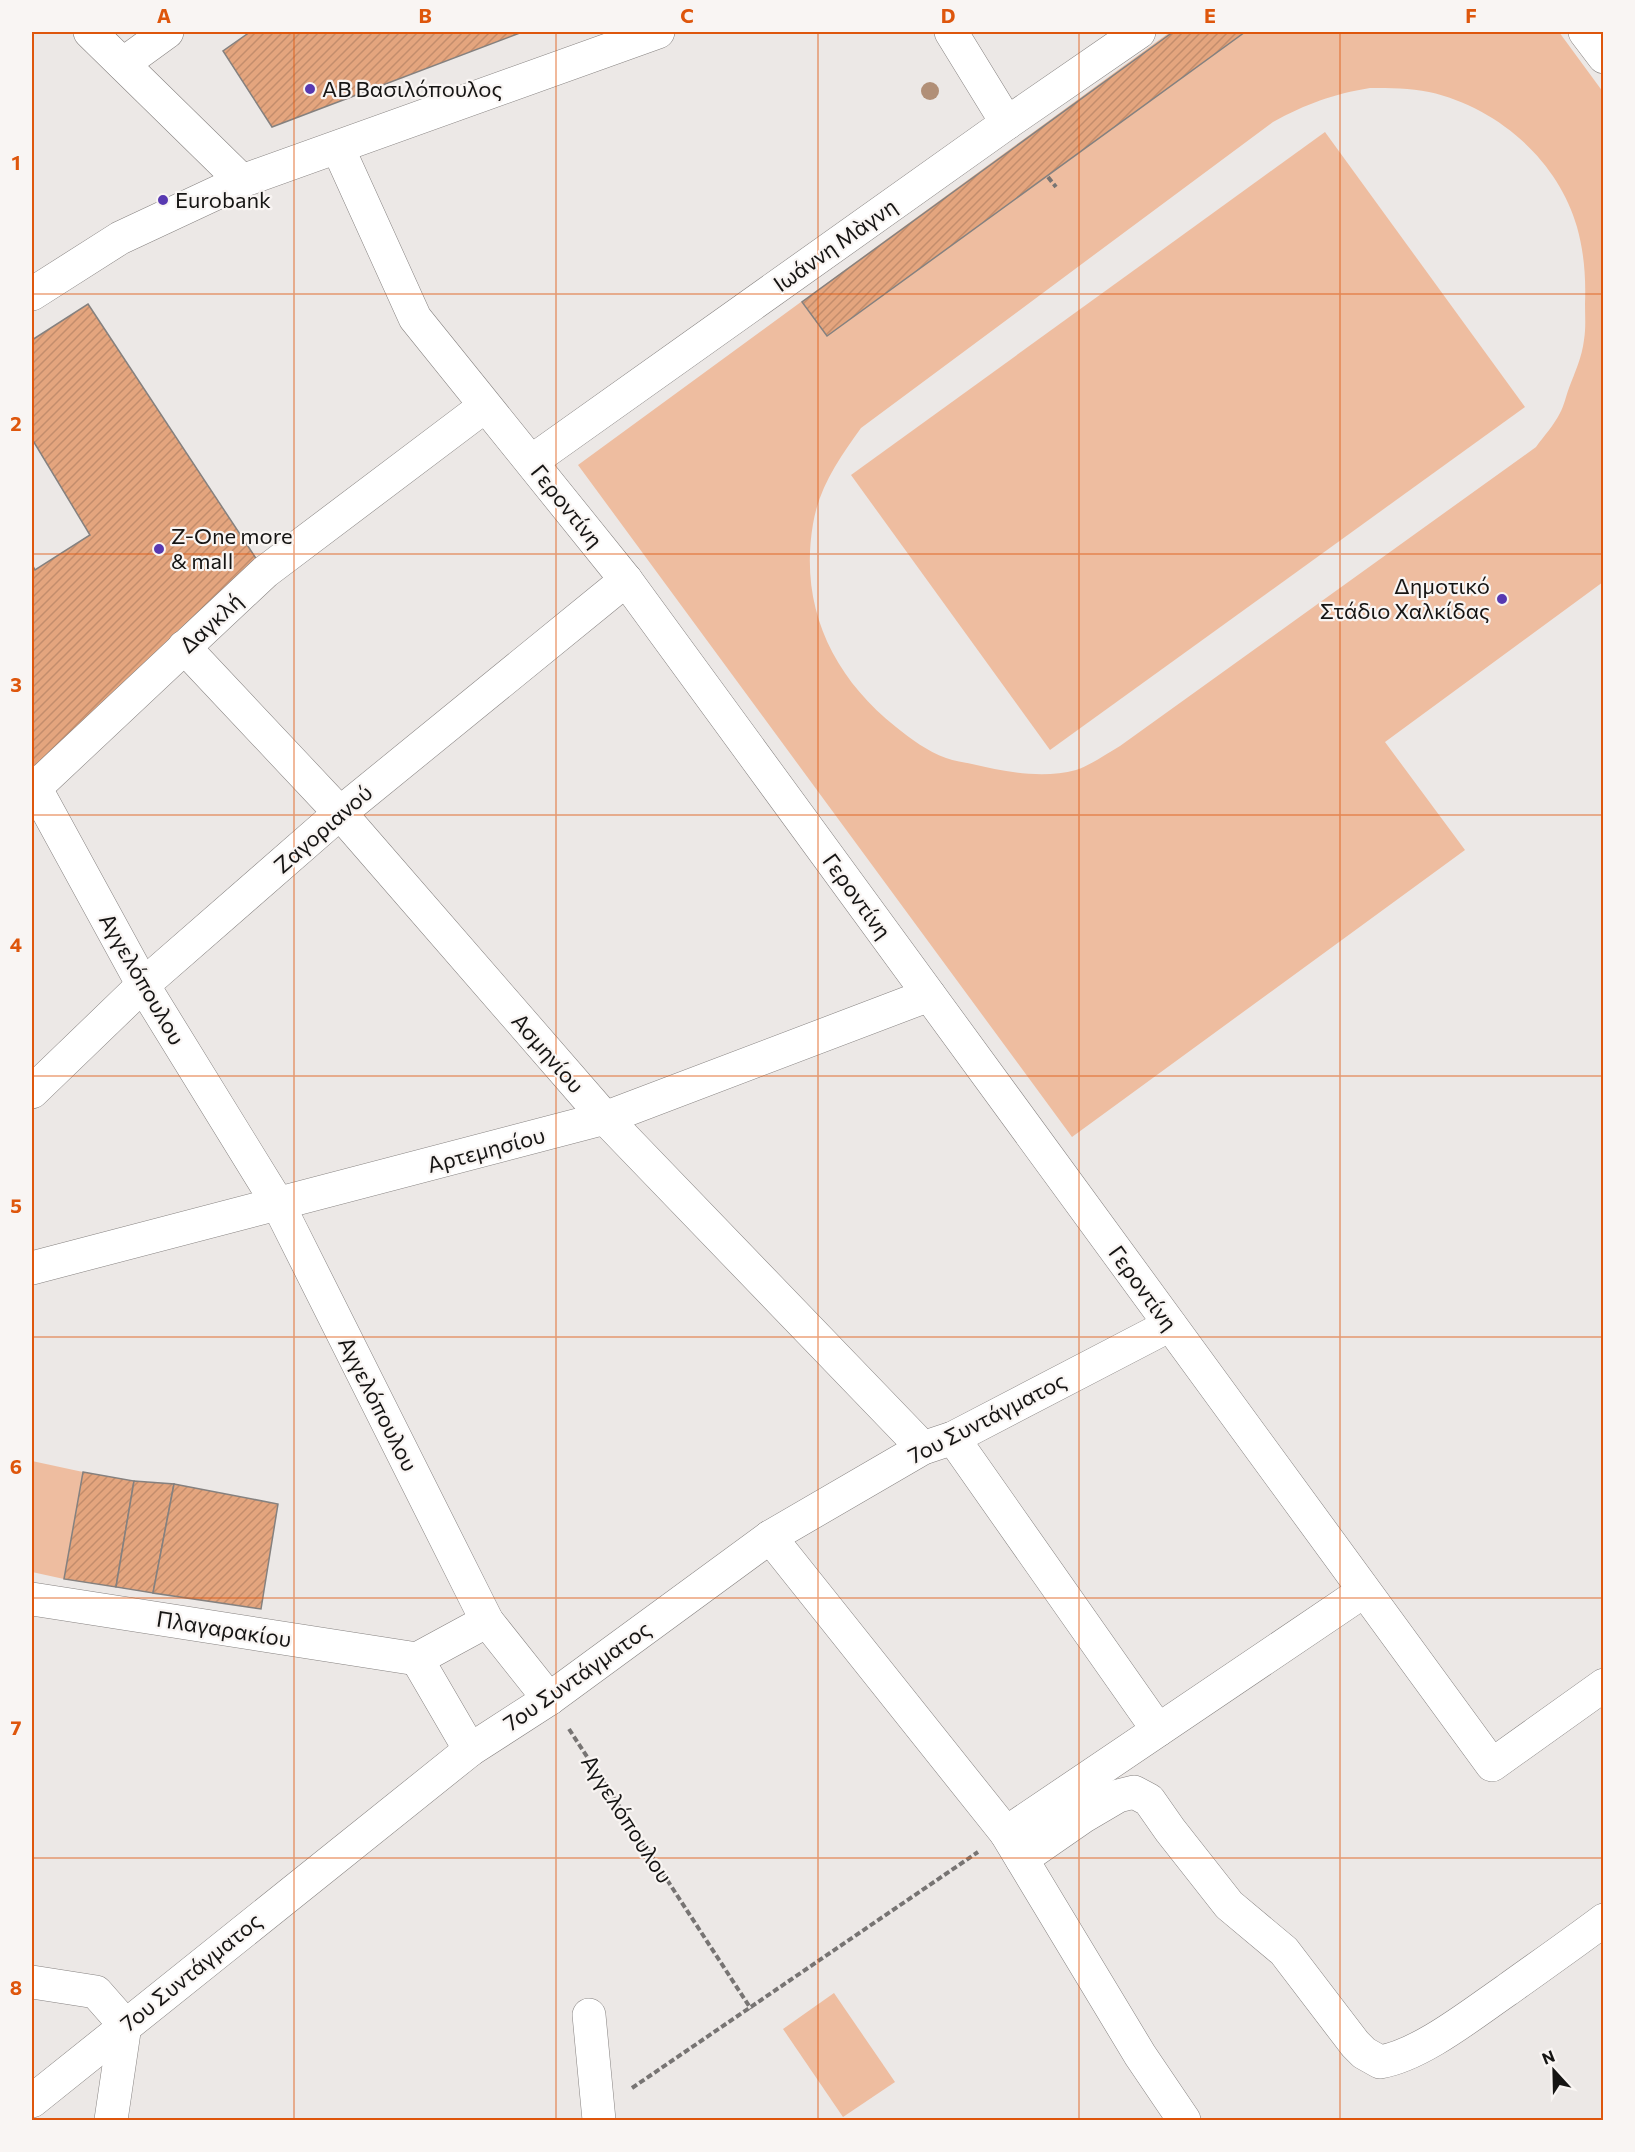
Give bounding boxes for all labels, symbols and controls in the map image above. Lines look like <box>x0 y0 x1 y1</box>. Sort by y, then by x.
text: A <box>157 3 171 27</box>
text: B <box>418 3 432 27</box>
text: C <box>680 3 694 27</box>
text: D <box>941 3 955 27</box>
text: E <box>1204 3 1216 27</box>
text: F <box>1465 3 1477 27</box>
place label: ΑΒ Βασιλόπουλος <box>322 75 502 102</box>
marker: ΑΒ Βασιλόπουλος <box>303 82 317 96</box>
text: 1 <box>11 150 21 174</box>
place label: Eurobank <box>175 186 271 213</box>
street label: Ιωάννη Μὰγνη <box>768 192 902 297</box>
marker: Eurobank <box>156 193 170 207</box>
text: 2 <box>10 411 22 435</box>
street label: Γεροντίνη <box>526 459 609 553</box>
place label: Z-One more & mall <box>171 522 293 574</box>
marker: Z-One more & mall <box>152 542 166 556</box>
place label: Δημοτικό Στάδιο Χαλκίδας <box>1320 572 1490 624</box>
street label: Δαγκλή <box>174 587 248 658</box>
marker: Δημοτικό Στάδιο Χαλκίδας <box>1495 592 1509 606</box>
text: 3 <box>10 672 22 696</box>
street label: Ζαγοριανού <box>268 779 377 879</box>
street label: Γεροντίνη <box>817 848 897 944</box>
street label: Αγγελόπουλου <box>94 908 191 1049</box>
text: 4 <box>10 932 22 956</box>
street label: Ασμηνίου <box>506 1007 590 1098</box>
street label: Αρτεμησίου <box>424 1121 548 1178</box>
text: 5 <box>10 1193 22 1217</box>
street label: Γεροντίνη <box>1103 1240 1183 1336</box>
street label: Αγγελόπουλου <box>333 1332 424 1476</box>
street label: 7ου Συντάγματος <box>903 1366 1070 1469</box>
text: 6 <box>10 1454 22 1478</box>
street label: Πλαγαρακίου <box>155 1605 293 1652</box>
street label: 7ου Συντάγματος <box>498 1615 656 1736</box>
text: 7 <box>11 1715 22 1739</box>
street label: Αγγελόπουλου <box>576 1750 679 1888</box>
street label: 7ου Συντάγματος <box>115 1907 267 2037</box>
text: 8 <box>10 1975 22 1999</box>
north arrow <box>1524 2041 1584 2101</box>
text: N <box>1539 2046 1557 2068</box>

